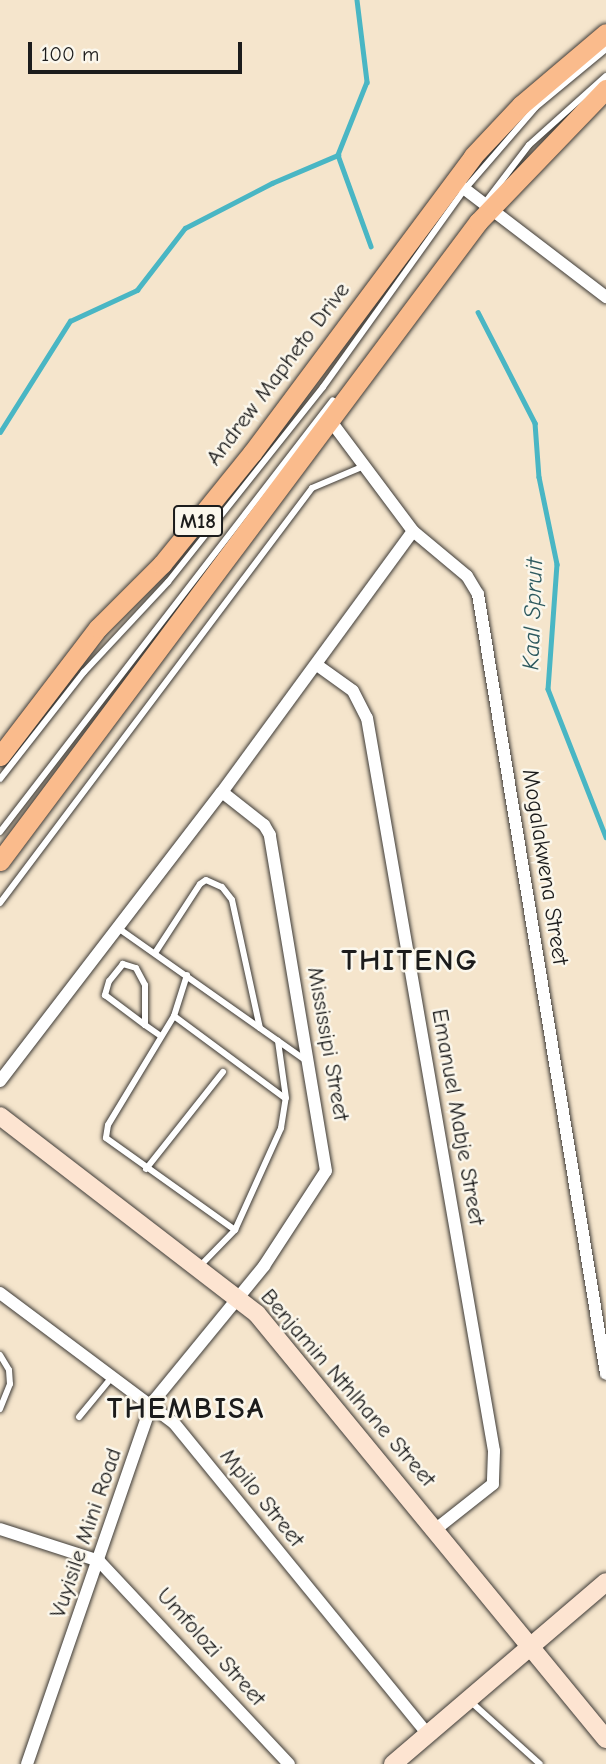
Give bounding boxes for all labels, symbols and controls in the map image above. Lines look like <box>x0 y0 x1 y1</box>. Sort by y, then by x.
scale bar <box>32 28 245 72</box>
text: 100 m <box>41 42 99 66</box>
street label: Andrew Mapheto Drive <box>200 277 356 471</box>
road number: M18 <box>172 504 224 538</box>
water label: Kaal Spruit <box>517 557 549 671</box>
street label: Mogalakwena Street <box>516 767 574 967</box>
district label: THITENG <box>342 943 478 979</box>
street label: Mississipi Street <box>301 965 355 1123</box>
street label: Emanuel Mabje Street <box>425 1007 491 1227</box>
street label: Benjamin Nthlhane Street <box>255 1283 441 1493</box>
district label: THEMBISA <box>108 1391 264 1427</box>
street label: Mpilo Street <box>214 1443 310 1553</box>
street label: Vuyisile Mini Road <box>44 1444 128 1622</box>
street label: Umfolozi Street <box>151 1582 271 1712</box>

